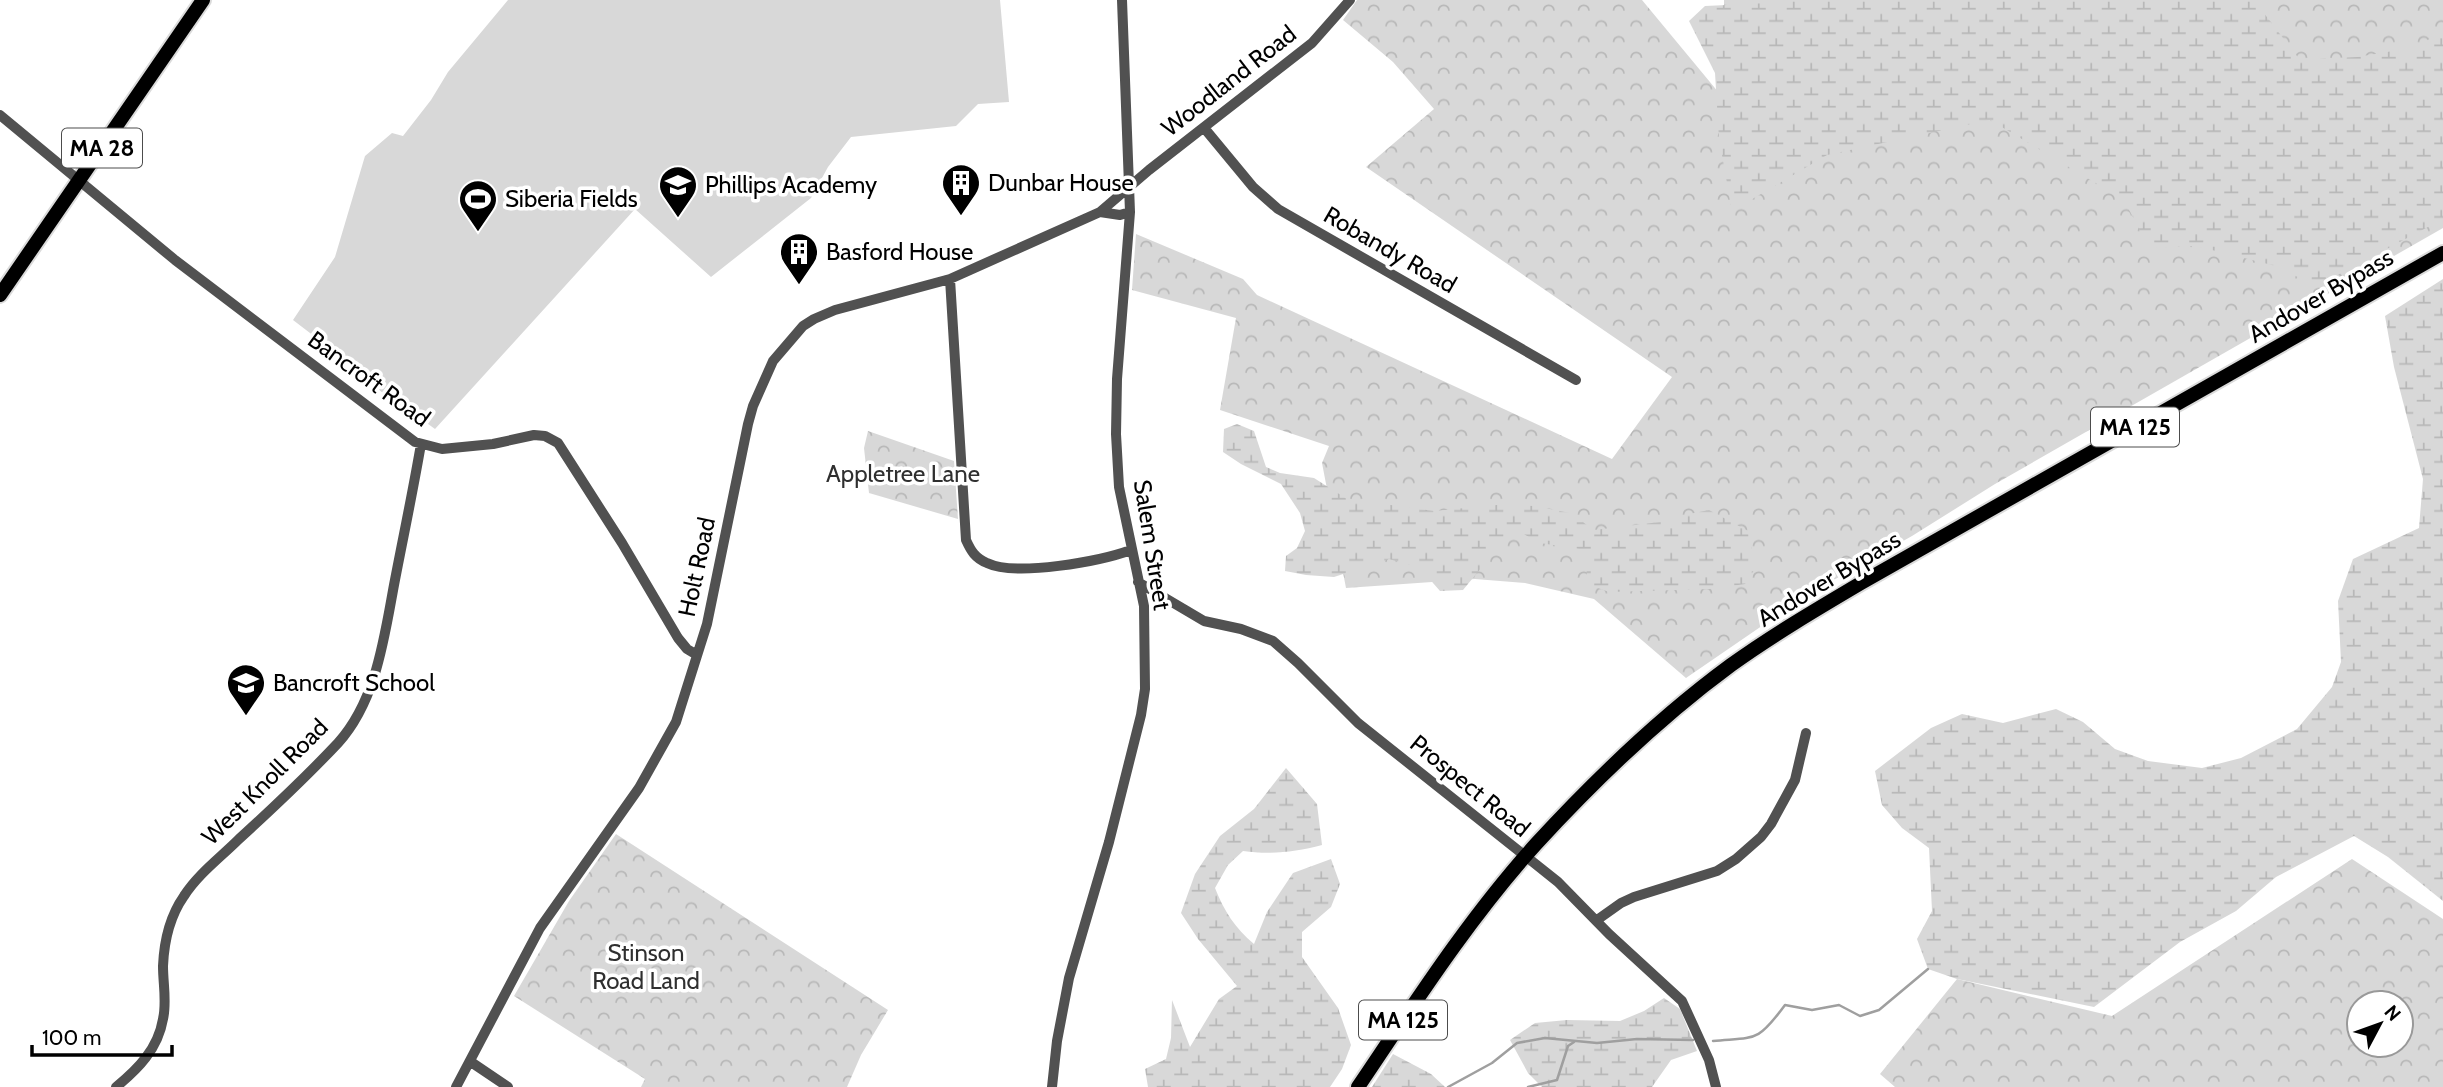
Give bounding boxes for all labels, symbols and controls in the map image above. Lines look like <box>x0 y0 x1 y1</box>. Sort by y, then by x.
street label: Woodland Road <box>1156 19 1302 142</box>
road number: MA 28 <box>62 128 142 168</box>
building icon: Dunbar House <box>940 162 982 217</box>
school or university icon: Phillips Academy <box>657 164 699 219</box>
place label: Dunbar House <box>988 168 1134 197</box>
place label: Phillips Academy <box>705 170 877 199</box>
sports icon: Siberia Fields <box>457 178 499 233</box>
place label: Siberia Fields <box>505 184 638 213</box>
street label: Robandy Road <box>1319 200 1462 299</box>
building icon: Basford House <box>778 231 820 286</box>
place label: Basford House <box>826 237 973 266</box>
street label: Andover Bypass <box>2243 242 2398 349</box>
street label: Bancroft Road <box>303 325 436 433</box>
road number: MA 125 <box>2091 408 2179 446</box>
park label: Appletree Lane <box>826 459 980 488</box>
street label: Salem Street <box>1128 478 1177 612</box>
street label: Holt Road <box>672 515 721 619</box>
street label: Andover Bypass <box>1752 524 1906 633</box>
school or university icon: Bancroft School <box>225 662 267 717</box>
place label: Bancroft School <box>273 668 435 697</box>
street label: West Knoll Road <box>196 713 334 851</box>
street label: Prospect Road <box>1404 728 1536 843</box>
park label: Stinson Road Land <box>592 938 700 995</box>
north arrow <box>2345 989 2415 1059</box>
road number: MA 125 <box>1359 1001 1447 1040</box>
text: N <box>2379 1001 2406 1026</box>
scale bar <box>32 1014 172 1058</box>
text: 100 m <box>42 1025 101 1050</box>

